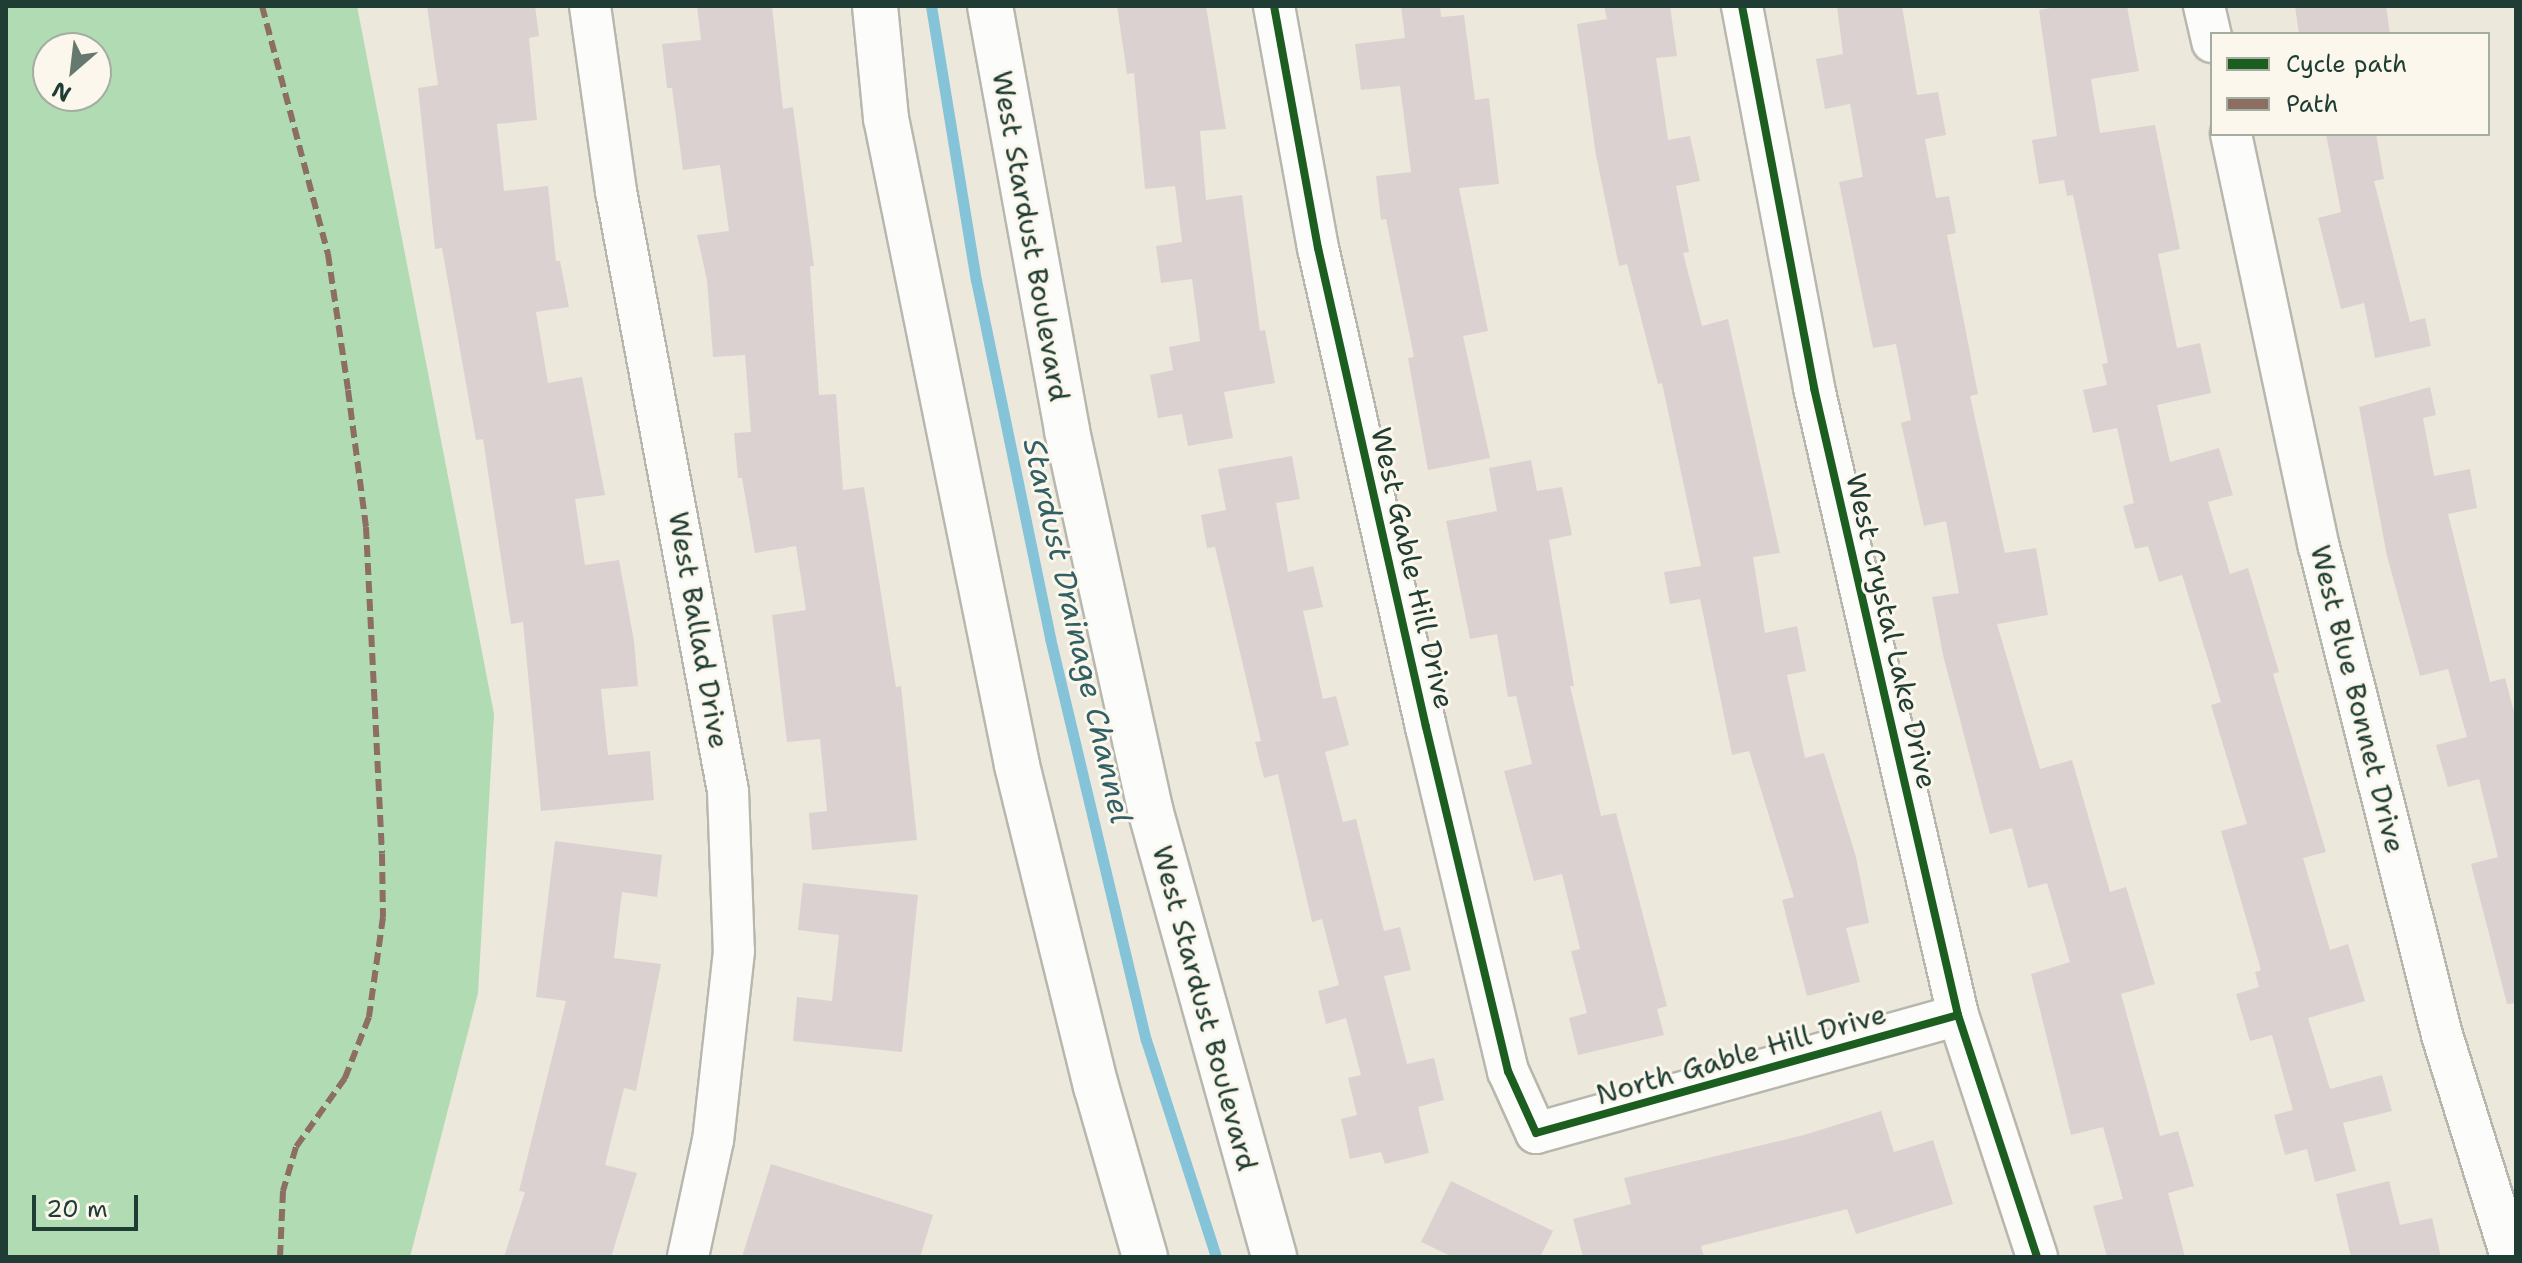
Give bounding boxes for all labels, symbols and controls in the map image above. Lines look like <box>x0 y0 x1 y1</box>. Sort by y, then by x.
north arrow <box>32 32 112 112</box>
legend <box>2210 32 2490 136</box>
text: Cycle path <box>2286 48 2407 80</box>
street label: West Stardust Boulevard <box>985 68 1077 404</box>
text: N <box>47 75 76 109</box>
text: Path <box>2286 88 2338 120</box>
street label: West Gable Hill Drive <box>1364 424 1462 712</box>
water label: Stardust Drainage Channel <box>1015 435 1139 827</box>
street label: West Crystal Lake Drive <box>1839 470 1945 792</box>
street label: West Ballad Drive <box>662 509 736 751</box>
street label: West Blue Bonnet Drive <box>2303 541 2413 857</box>
street label: West Stardust Boulevard <box>1145 842 1265 1174</box>
street label: North Gable Hill Drive <box>1592 996 1890 1112</box>
scale bar <box>36 1179 142 1229</box>
text: 20 m <box>46 1193 108 1225</box>

